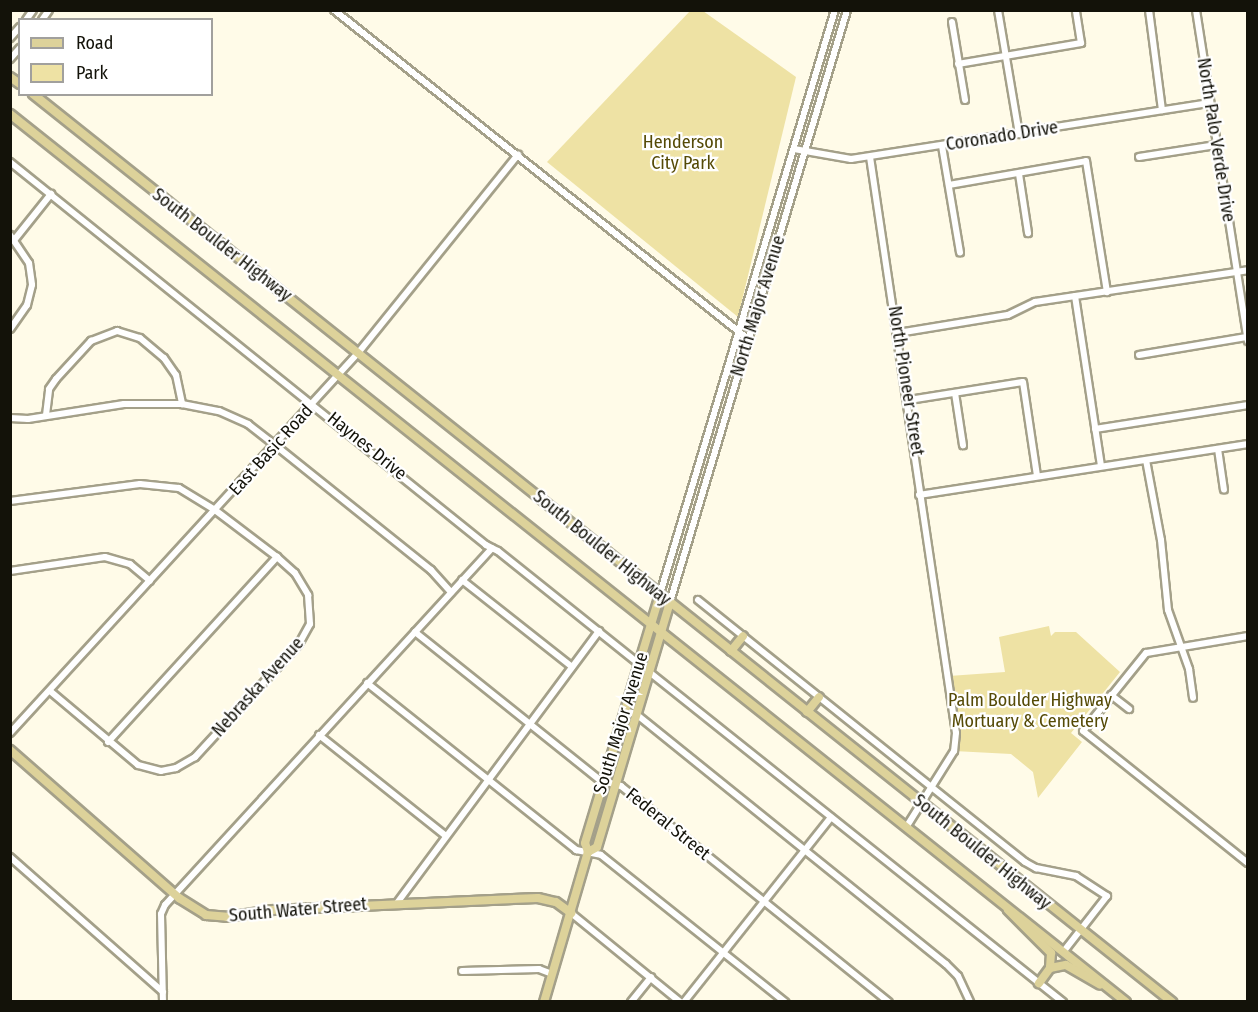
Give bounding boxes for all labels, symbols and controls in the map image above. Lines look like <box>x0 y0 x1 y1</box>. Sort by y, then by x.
legend <box>18 18 213 96</box>
text: Road <box>76 32 113 54</box>
street label: North Palo Verde Drive <box>1192 56 1240 224</box>
text: Park <box>76 62 108 84</box>
street label: Coronado Drive <box>944 116 1060 156</box>
park label: Henderson City Park <box>643 132 723 174</box>
street label: South Boulder Highway <box>148 184 296 306</box>
street label: North Major Avenue <box>726 233 790 379</box>
street label: North Pioneer Street <box>883 304 929 458</box>
street label: East Basic Road <box>225 400 317 500</box>
street label: Haynes Drive <box>323 407 411 485</box>
street label: South Boulder Highway <box>529 486 675 610</box>
street label: Nebraska Avenue <box>208 633 308 741</box>
street label: South Major Avenue <box>589 649 653 797</box>
park label: Palm Boulder Highway Mortuary & Cemetery <box>948 690 1112 732</box>
street label: Federal Street <box>621 783 715 865</box>
street label: South Boulder Highway <box>909 790 1055 914</box>
street label: South Water Street <box>228 893 368 927</box>

